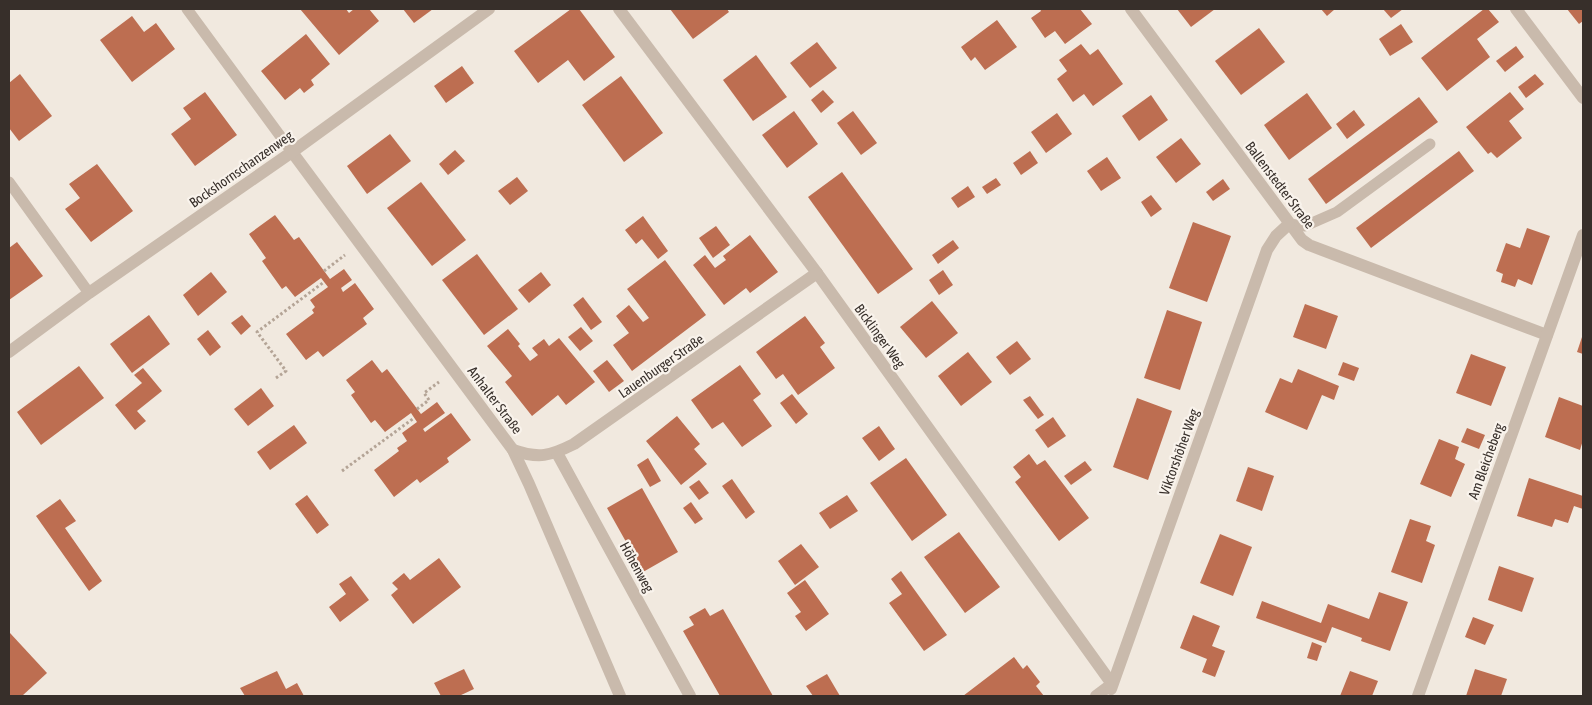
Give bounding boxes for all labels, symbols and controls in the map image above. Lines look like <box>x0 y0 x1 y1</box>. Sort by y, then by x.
street label: Bockshornschanzenweg <box>186 127 296 211</box>
street label: Ballenstedter Straße <box>1242 138 1318 232</box>
street label: Bicklinger Weg <box>851 301 909 371</box>
street label: Lauenburger Straße <box>615 331 707 401</box>
street label: Anhalter Straße <box>464 363 526 437</box>
street label: Viktorshöher Weg <box>1156 407 1202 497</box>
street label: Am Bleicheberg <box>1465 421 1507 501</box>
street label: Höhenweg <box>617 539 657 595</box>

